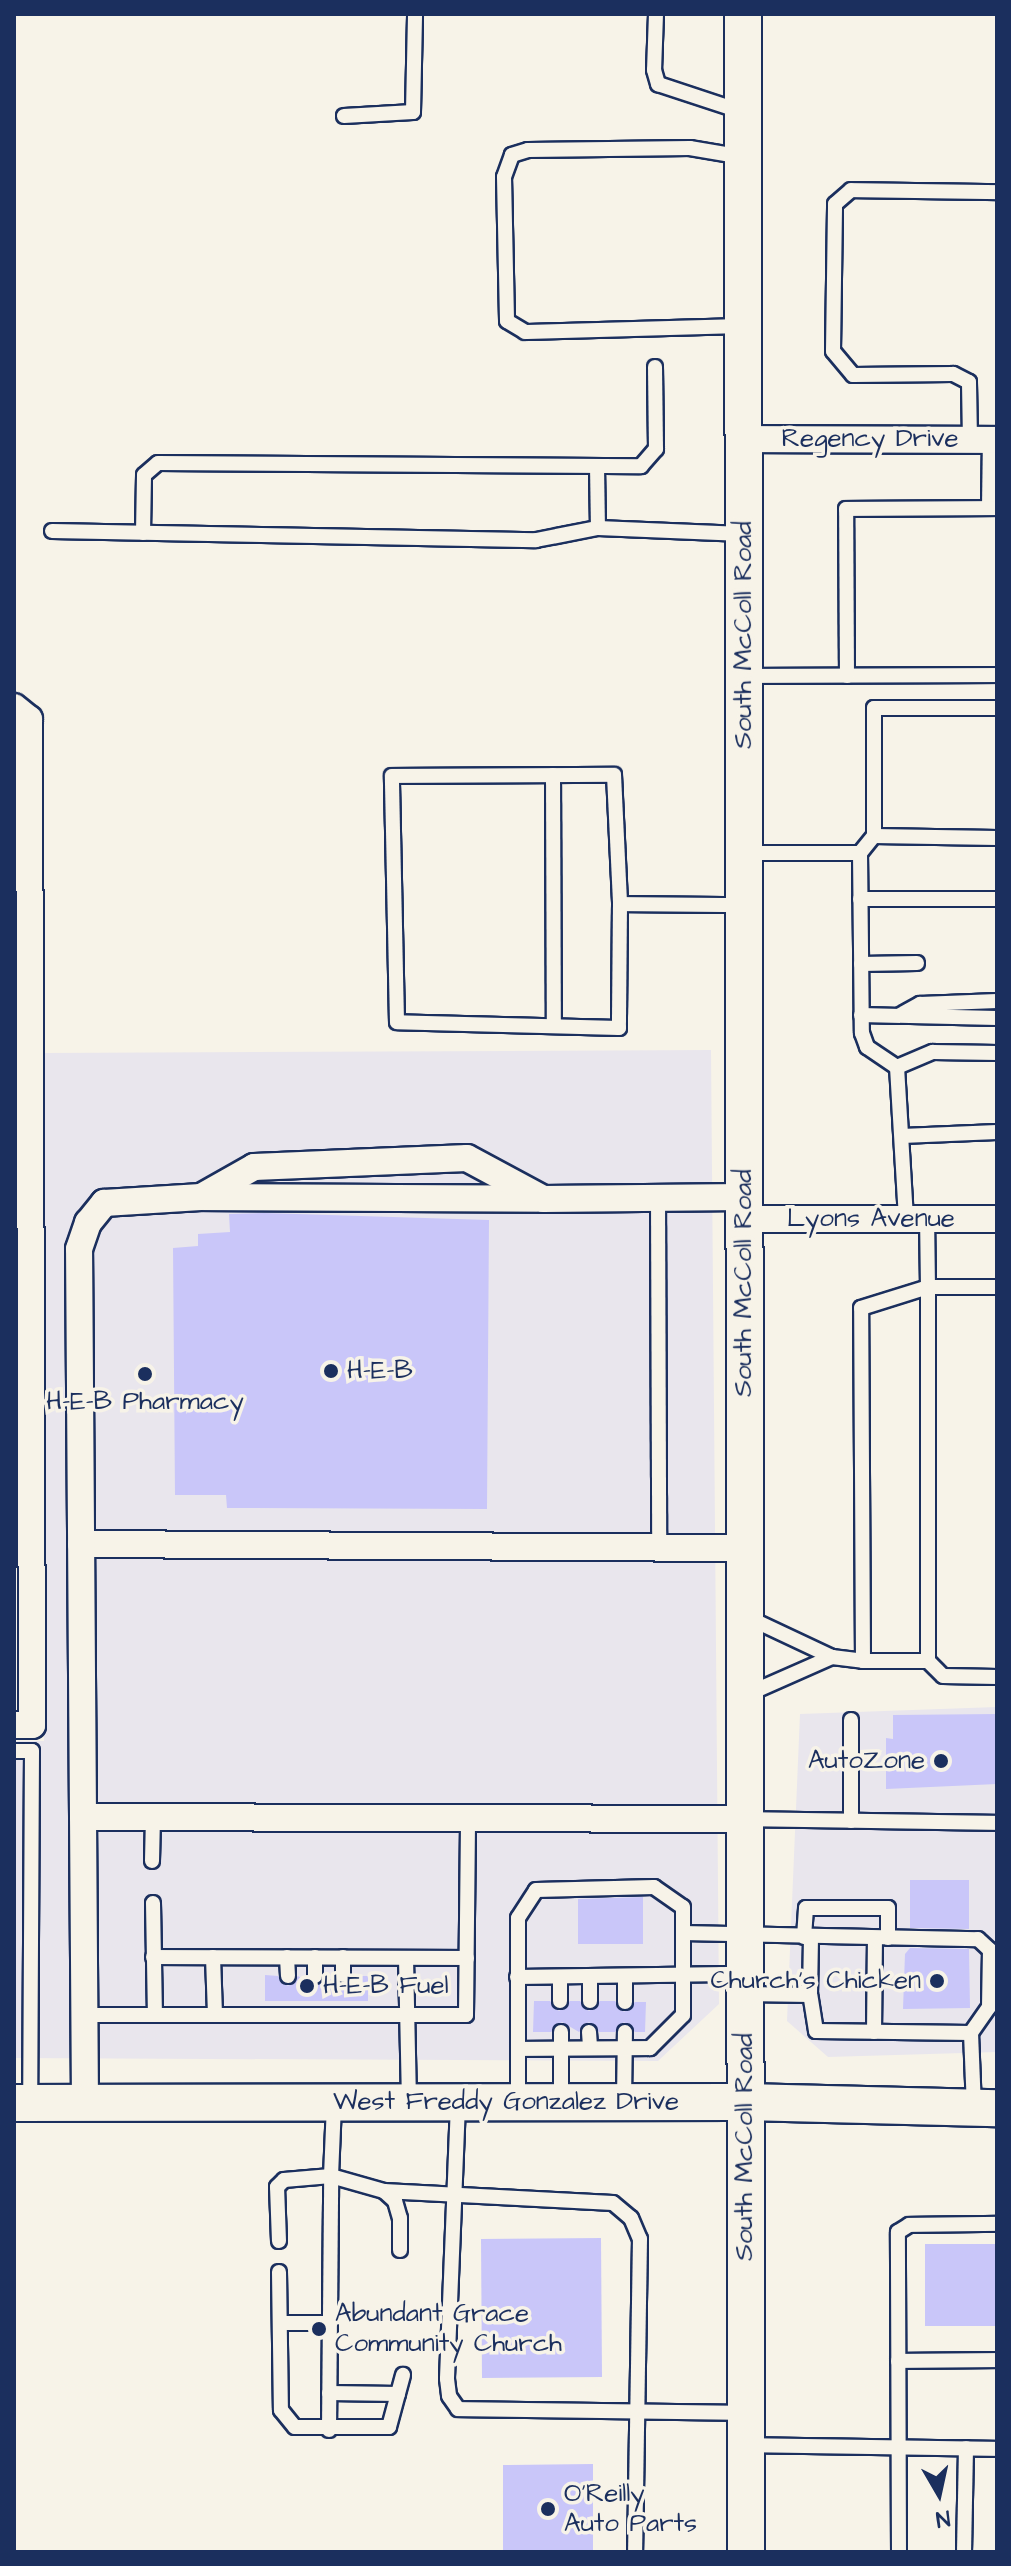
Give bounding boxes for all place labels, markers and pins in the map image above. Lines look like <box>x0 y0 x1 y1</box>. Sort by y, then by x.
place label: H-E-B <box>347 1355 413 1387</box>
marker: H-E-B <box>322 1362 340 1380</box>
marker: H-E-B Pharmacy <box>136 1365 154 1383</box>
place label: H-E-B Pharmacy <box>46 1386 244 1418</box>
place label: AutoZone <box>808 1745 925 1777</box>
marker: AutoZone <box>932 1752 950 1770</box>
place label: Church's Chicken <box>710 1965 921 1997</box>
place label: H-E-B Fuel <box>323 1970 449 2002</box>
marker: Church's Chicken <box>928 1972 946 1990</box>
marker: H-E-B Fuel <box>298 1977 316 1995</box>
place label: Abundant Grace Community Church <box>335 2298 562 2360</box>
marker: Abundant Grace Community Church <box>310 2320 328 2338</box>
place label: O'Reilly Auto Parts <box>564 2478 697 2540</box>
marker: O'Reilly Auto Parts <box>539 2500 557 2518</box>

